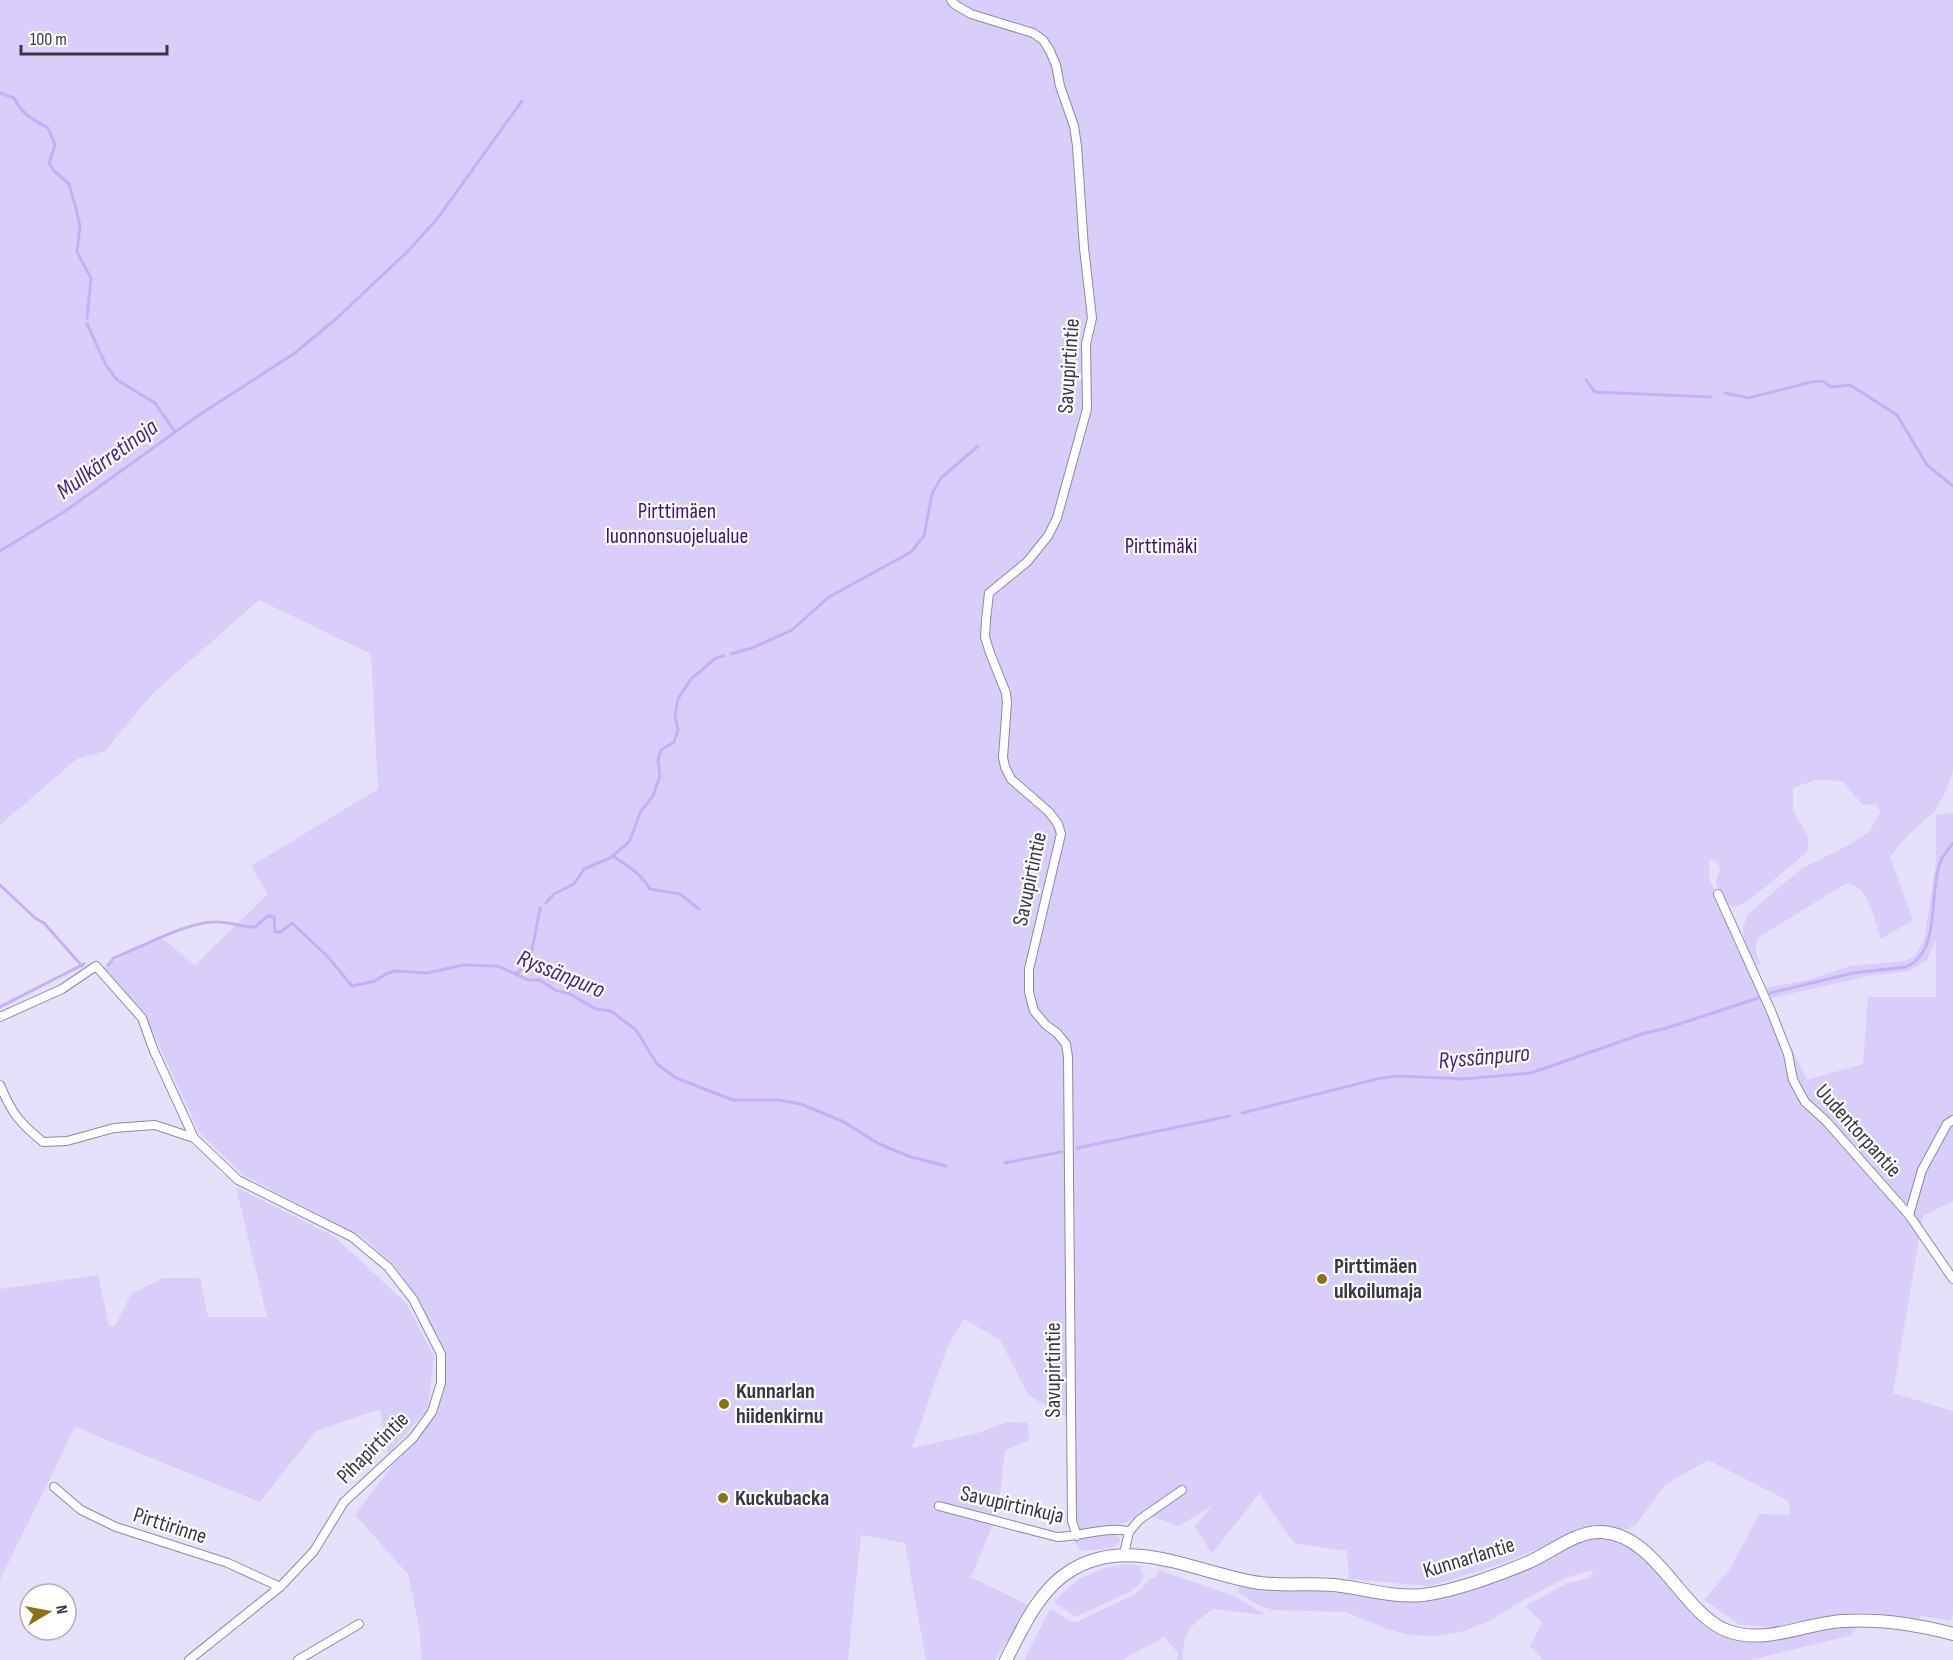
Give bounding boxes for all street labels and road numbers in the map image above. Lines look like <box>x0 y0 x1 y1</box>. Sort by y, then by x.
street label: Savupirtintie <box>1052 318 1086 414</box>
street label: Savupirtintie <box>1007 830 1053 928</box>
street label: Uudentorpantie <box>1809 1079 1907 1183</box>
street label: Savupirtintie <box>1040 1322 1067 1418</box>
street label: Pihapirtintie <box>331 1406 415 1490</box>
street label: Savupirtinkuja <box>958 1480 1066 1530</box>
street label: Pirttirinne <box>130 1501 210 1551</box>
street label: Kunnarlantie <box>1420 1531 1518 1585</box>

